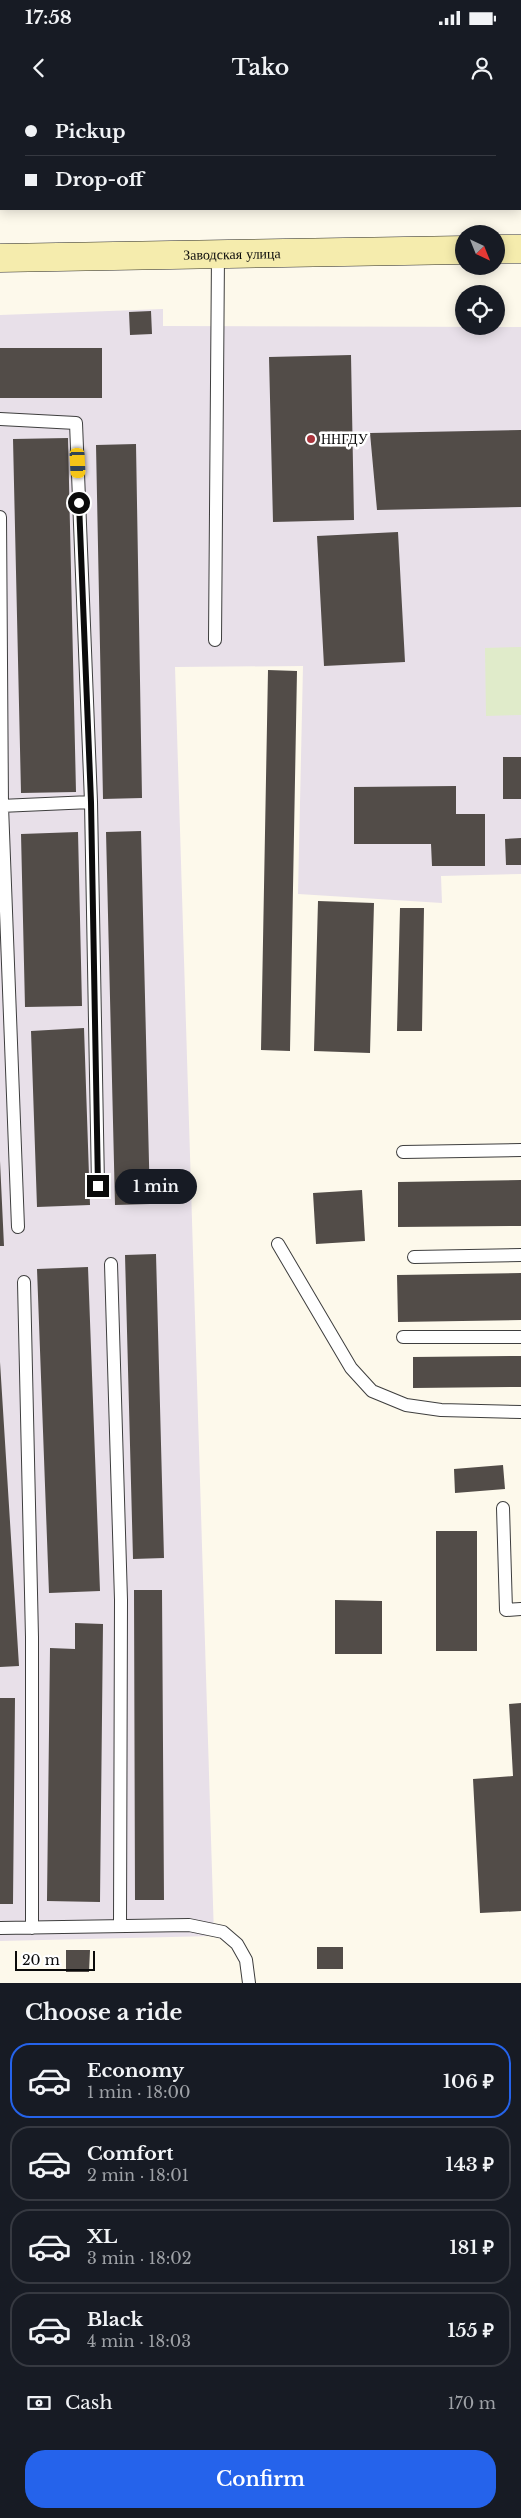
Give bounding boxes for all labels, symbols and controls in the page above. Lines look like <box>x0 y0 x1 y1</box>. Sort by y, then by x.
text: 17:58 <box>25 6 72 29</box>
icon: back <box>25 54 53 82</box>
text: Tako <box>232 54 289 81</box>
icon: person <box>468 54 496 82</box>
text: Pickup <box>55 120 126 143</box>
text: Drop-off <box>55 168 144 191</box>
north arrow <box>455 225 505 275</box>
map controls <box>455 225 505 335</box>
street label: Заводская улица <box>183 244 282 264</box>
button: locate <box>455 285 505 335</box>
place label: ННГДУ <box>321 430 368 448</box>
marker: ННГДУ <box>305 433 317 445</box>
car <box>69 448 86 478</box>
route start <box>68 492 90 514</box>
callout: 1 min <box>116 1168 198 1204</box>
route end <box>87 1175 109 1197</box>
text: 1 min <box>133 1176 179 1196</box>
scale bar <box>15 1948 95 1971</box>
text: 20 m <box>22 1951 60 1969</box>
text: Choose a ride <box>25 1999 182 2026</box>
icon: car <box>27 2058 72 2103</box>
text: Economy <box>87 2059 184 2082</box>
text: 106 ₽ <box>443 2070 494 2093</box>
text: 1 min · 18:00 <box>87 2082 190 2102</box>
icon: car <box>27 2141 72 2186</box>
text: Comfort <box>87 2142 174 2165</box>
text: 143 ₽ <box>445 2153 494 2176</box>
text: 2 min · 18:01 <box>87 2165 189 2185</box>
icon: car <box>27 2224 72 2269</box>
text: XL <box>87 2225 117 2248</box>
text: 181 ₽ <box>449 2236 494 2259</box>
text: 3 min · 18:02 <box>87 2248 192 2268</box>
icon: car <box>27 2307 72 2352</box>
text: Black <box>87 2308 143 2331</box>
text: 155 ₽ <box>447 2319 494 2342</box>
text: 4 min · 18:03 <box>87 2331 191 2351</box>
icon: cash <box>25 2389 53 2417</box>
text: Cash <box>65 2391 112 2414</box>
text: 170 m <box>448 2393 496 2413</box>
button: Confirm <box>25 2450 496 2508</box>

